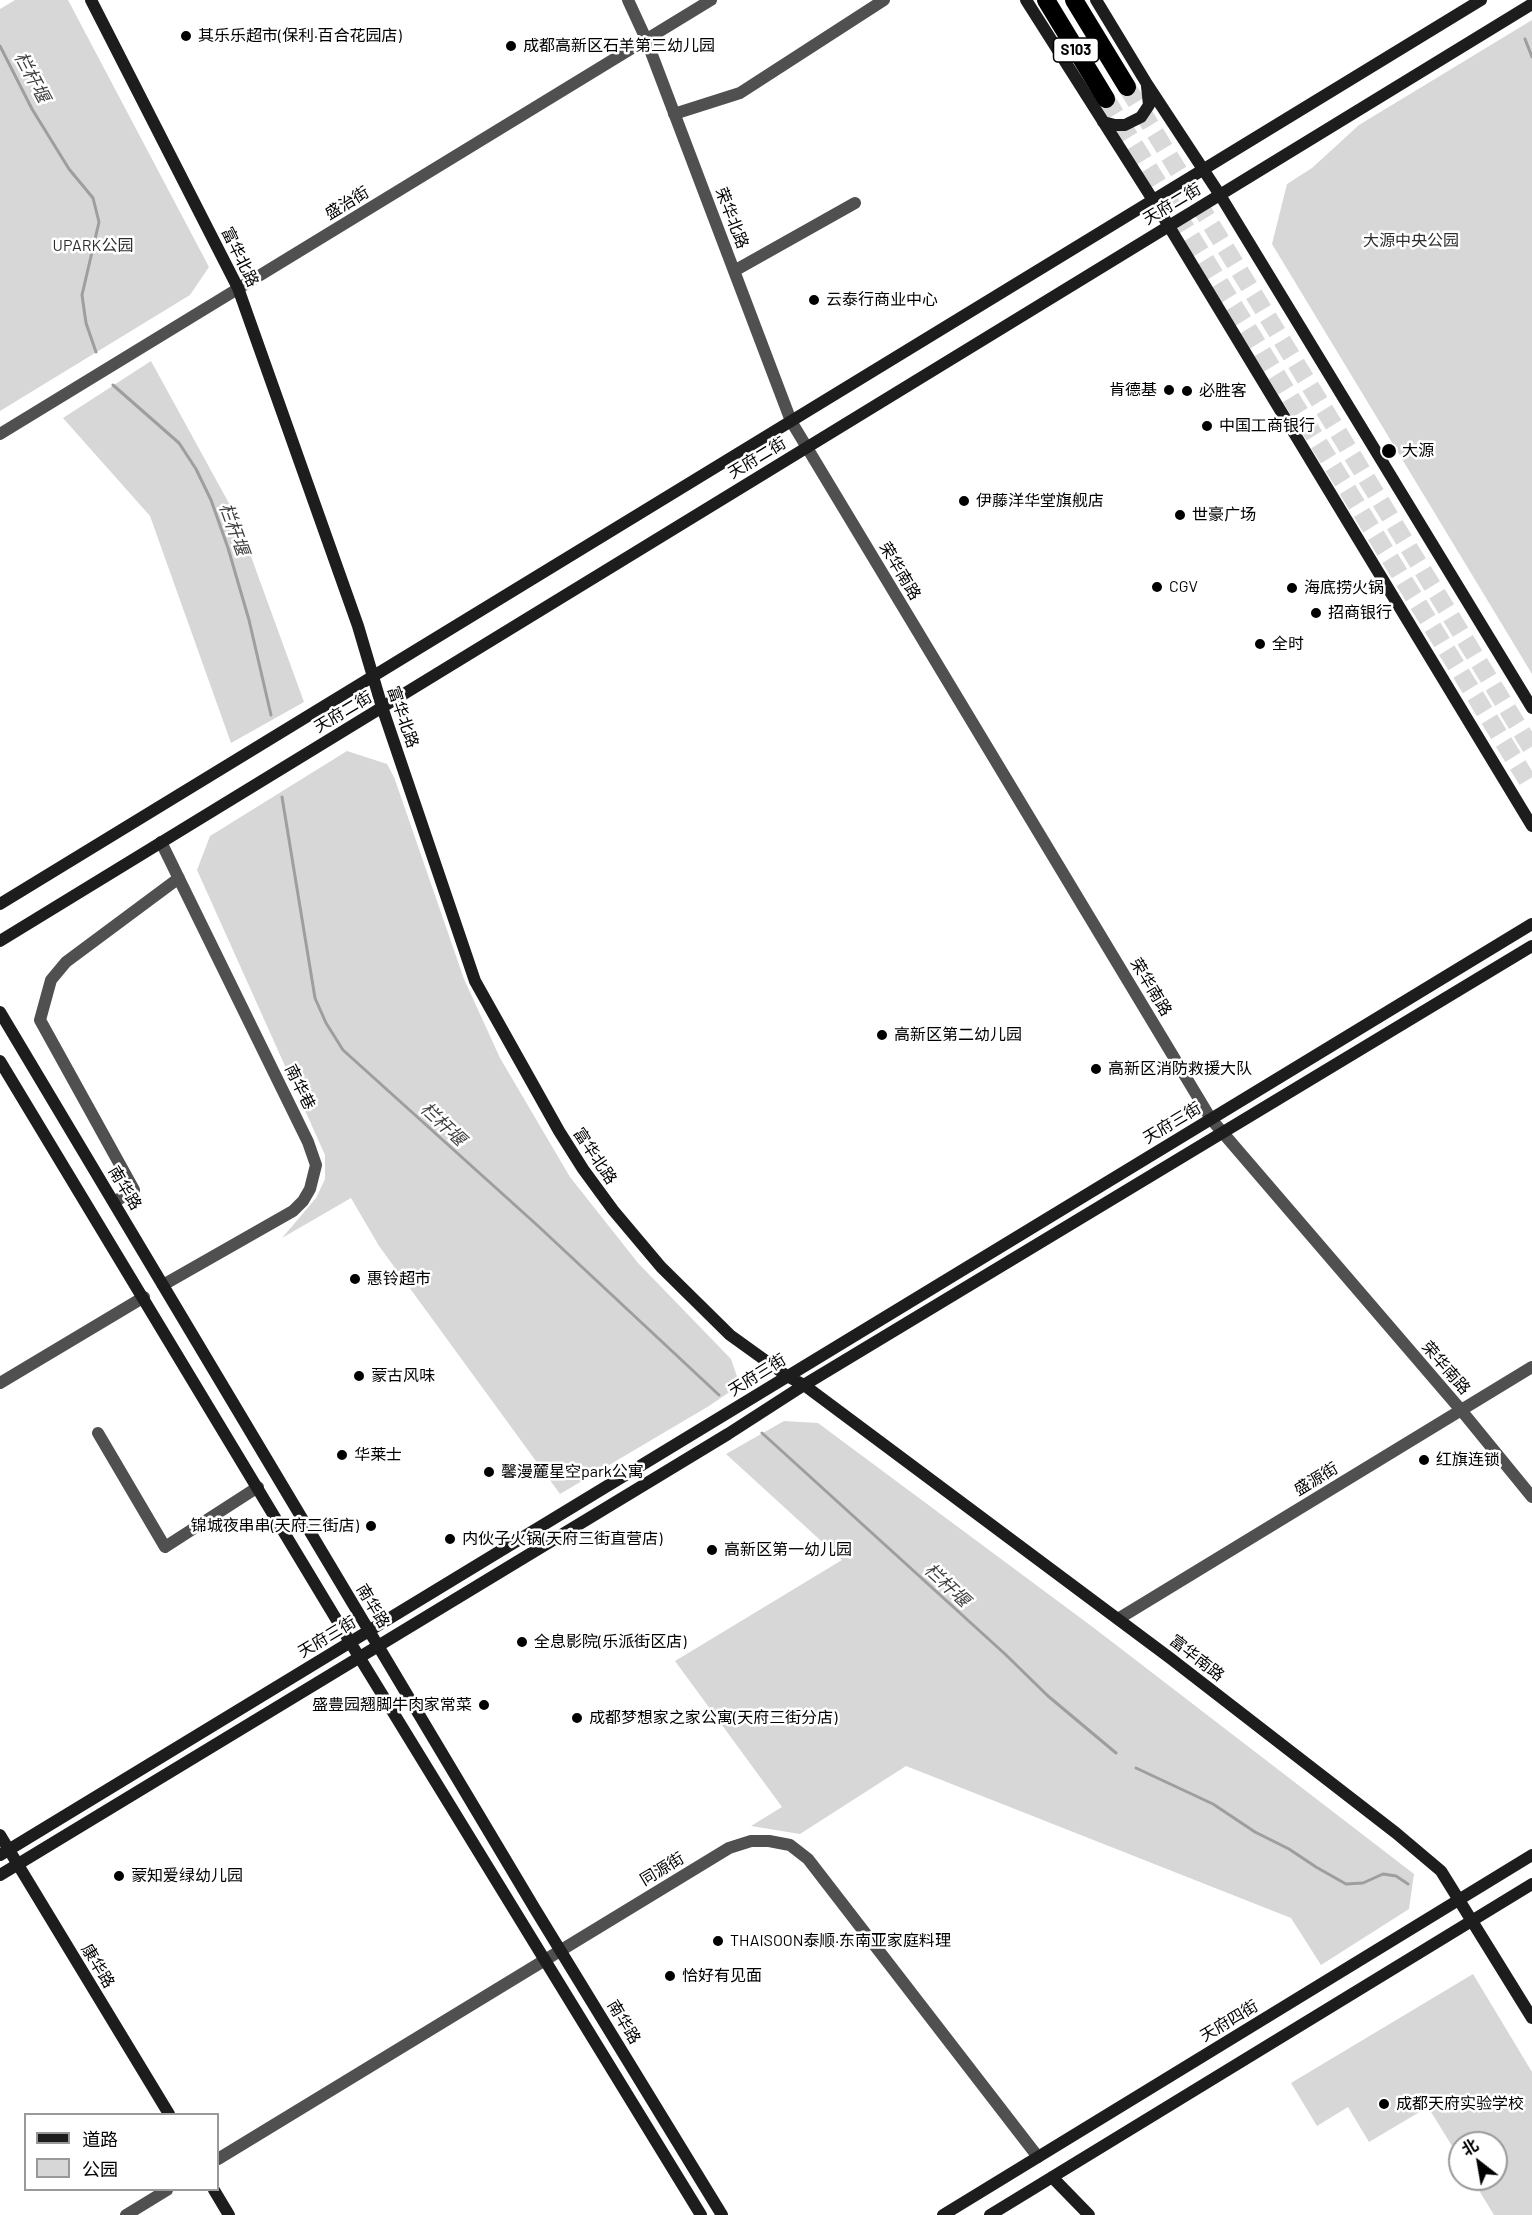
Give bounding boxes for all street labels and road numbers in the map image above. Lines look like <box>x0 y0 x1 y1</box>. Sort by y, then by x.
road number: S103 <box>1054 38 1098 62</box>
street label: 天府二街 <box>1140 179 1204 229</box>
street label: 盛治街 <box>321 182 373 224</box>
street label: 荣华北路 <box>712 185 752 251</box>
street label: 富华北路 <box>217 224 263 290</box>
street label: 天府二街 <box>725 433 789 483</box>
street label: 荣华南路 <box>875 539 925 603</box>
street label: 富华北路 <box>384 684 422 750</box>
street label: 天府二街 <box>311 687 375 737</box>
street label: 荣华南路 <box>1126 955 1176 1019</box>
street label: 南华巷 <box>281 1061 319 1113</box>
street label: 天府三街 <box>1140 1098 1204 1148</box>
street label: 富华北路 <box>569 1124 621 1188</box>
street label: 南华路 <box>104 1162 146 1214</box>
street label: 荣华南路 <box>1418 1338 1474 1398</box>
street label: 天府三街 <box>725 1350 789 1400</box>
street label: 盛源街 <box>1290 1458 1342 1500</box>
street label: 南华路 <box>352 1580 394 1632</box>
street label: 天府三街 <box>295 1612 359 1662</box>
street label: 富华南路 <box>1166 1631 1228 1685</box>
street label: 同源街 <box>636 1848 688 1890</box>
street label: 康华路 <box>77 1940 119 1992</box>
street label: 南华路 <box>603 1996 645 2048</box>
street label: 天府四街 <box>1197 1996 1261 2046</box>

